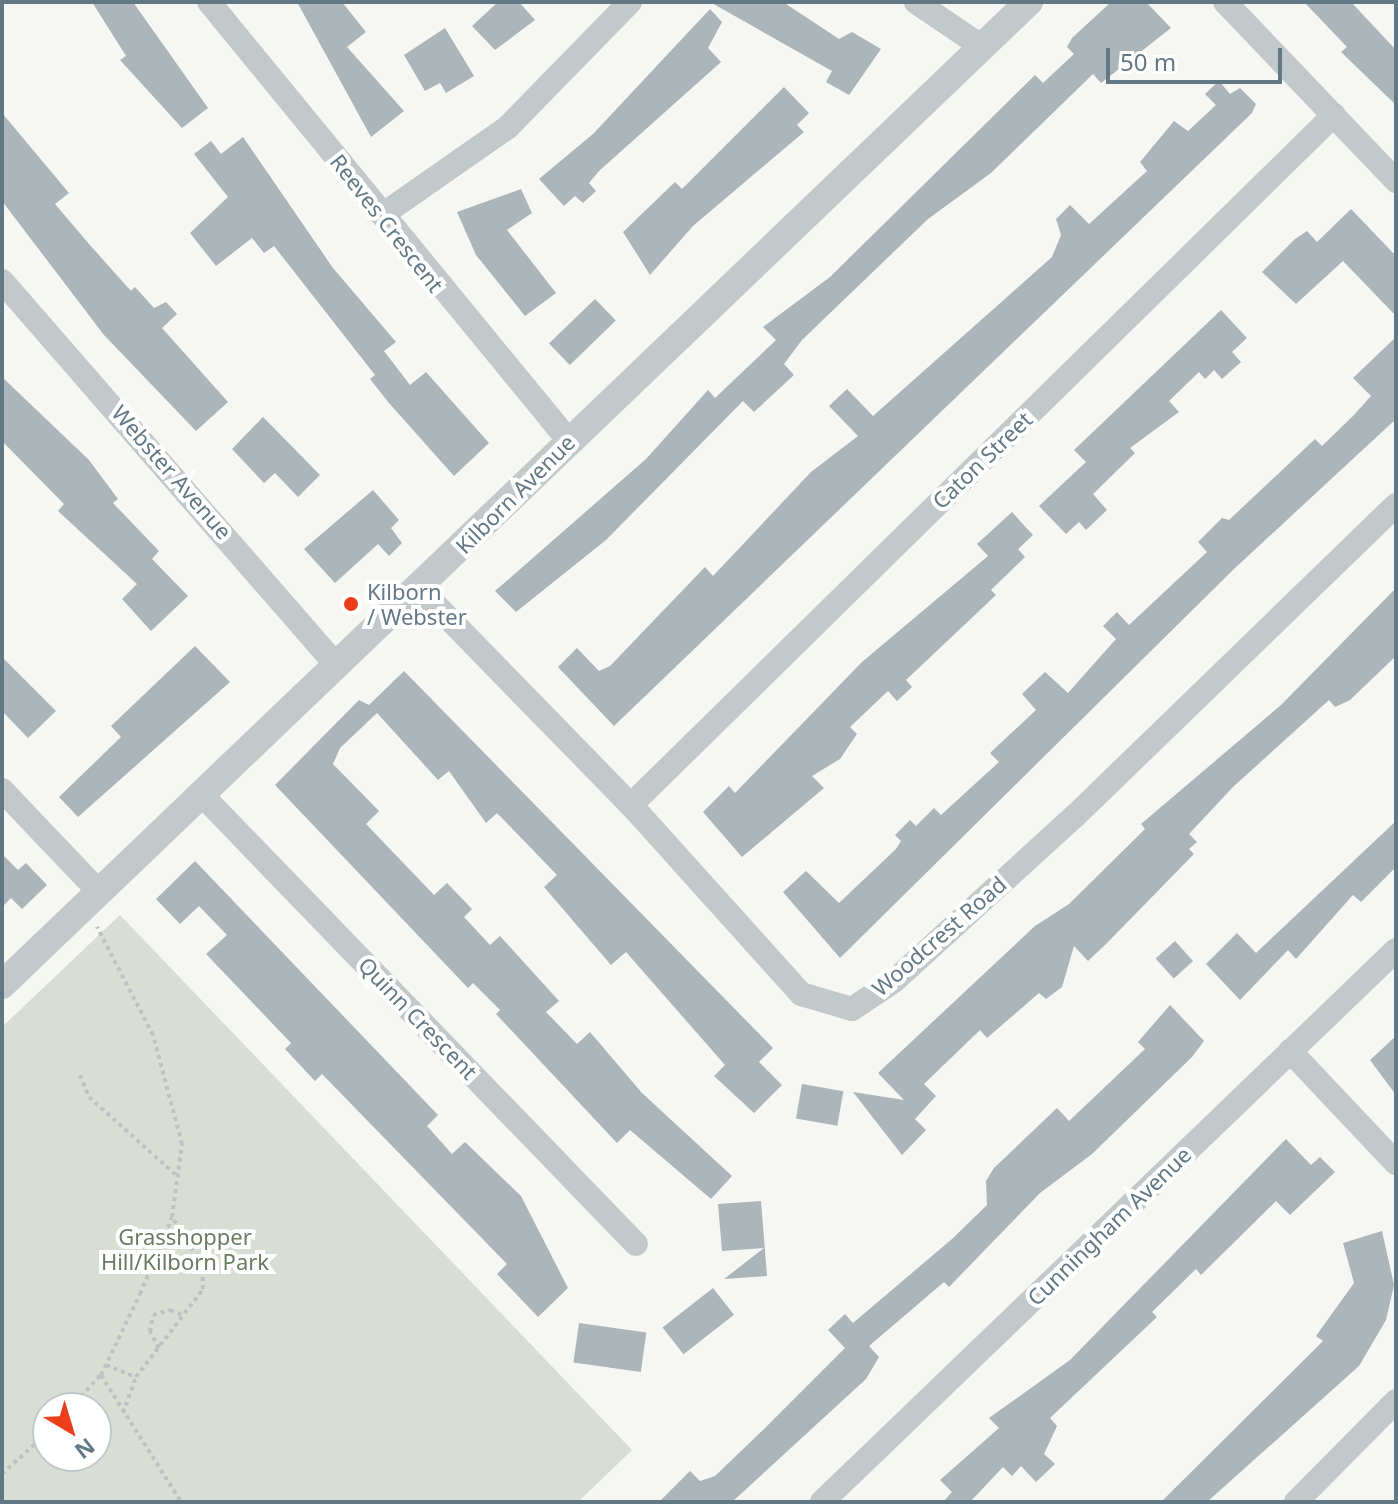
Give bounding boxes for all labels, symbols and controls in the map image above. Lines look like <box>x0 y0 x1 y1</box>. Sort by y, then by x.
scale bar <box>1110 32 1286 82</box>
text: 50 m <box>1120 45 1176 78</box>
street label: Reeves Crescent <box>325 149 449 297</box>
street label: Webster Avenue <box>107 400 237 544</box>
street label: Caton Street <box>927 406 1037 514</box>
street label: Kilborn Avenue <box>450 429 580 559</box>
place label: Kilborn / Webster <box>367 578 467 630</box>
marker: Kilborn / Webster <box>342 595 360 613</box>
street label: Woodcrest Road <box>867 871 1011 1001</box>
street label: Quinn Crescent <box>353 952 483 1084</box>
street label: Cunningham Avenue <box>1022 1141 1196 1311</box>
park label: Grasshopper Hill/Kilborn Park <box>101 1223 269 1274</box>
north arrow <box>32 1392 112 1472</box>
text: N <box>69 1432 102 1467</box>

